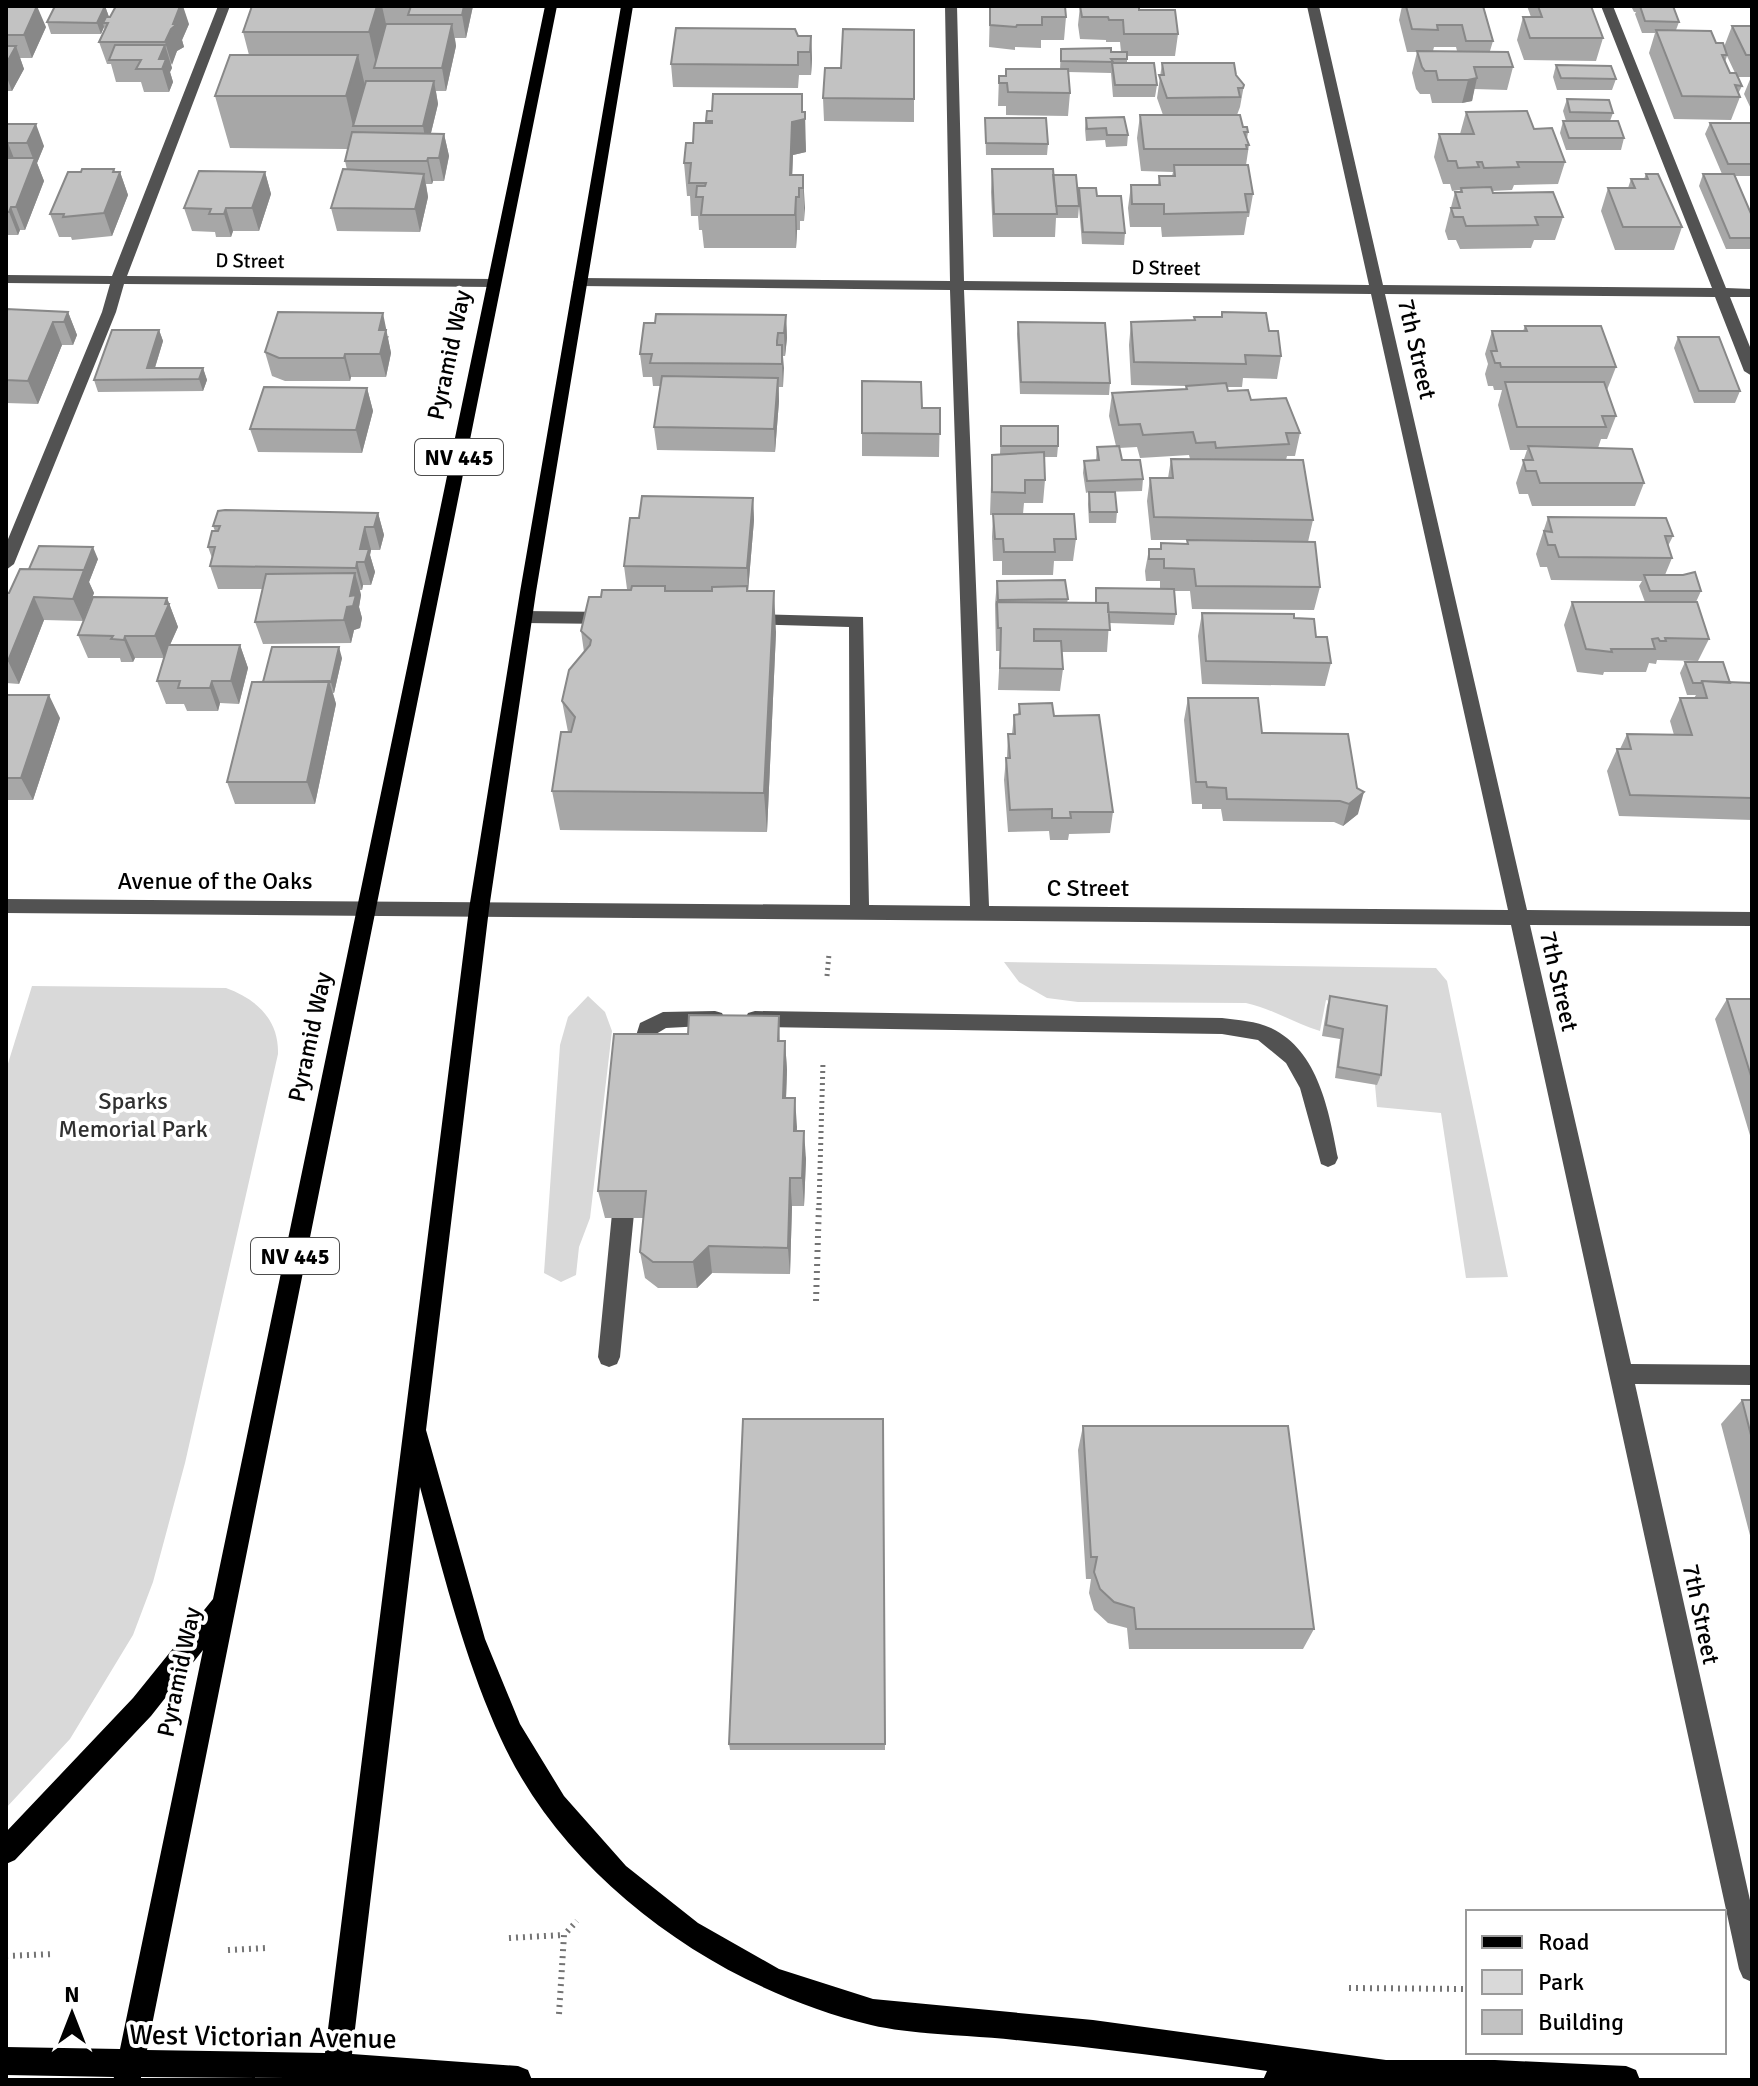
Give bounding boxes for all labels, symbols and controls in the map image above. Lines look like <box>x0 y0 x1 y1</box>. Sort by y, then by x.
street label: D Street <box>215 248 285 274</box>
street label: D Street <box>1131 255 1201 281</box>
street label: Pyramid Way <box>421 287 477 423</box>
street label: 7th Street <box>1391 296 1443 402</box>
road number: NV 445 <box>415 439 503 475</box>
street label: Avenue of the Oaks <box>118 866 312 896</box>
street label: C Street <box>1047 873 1129 903</box>
street label: 7th Street <box>1533 928 1585 1034</box>
street label: Pyramid Way <box>282 969 338 1105</box>
park label: Sparks Memorial Park <box>58 1086 208 1144</box>
road number: NV 445 <box>251 1238 339 1274</box>
street label: 7th Street <box>1676 1561 1726 1667</box>
street label: Pyramid Way <box>151 1604 207 1740</box>
legend <box>1466 1910 1726 2054</box>
text: Road <box>1538 1927 1589 1957</box>
text: Park <box>1538 1967 1584 1997</box>
north arrow <box>32 1974 112 2054</box>
text: N <box>64 1981 80 2008</box>
text: Building <box>1538 2007 1624 2037</box>
street label: West Victorian Avenue <box>129 2018 397 2056</box>

